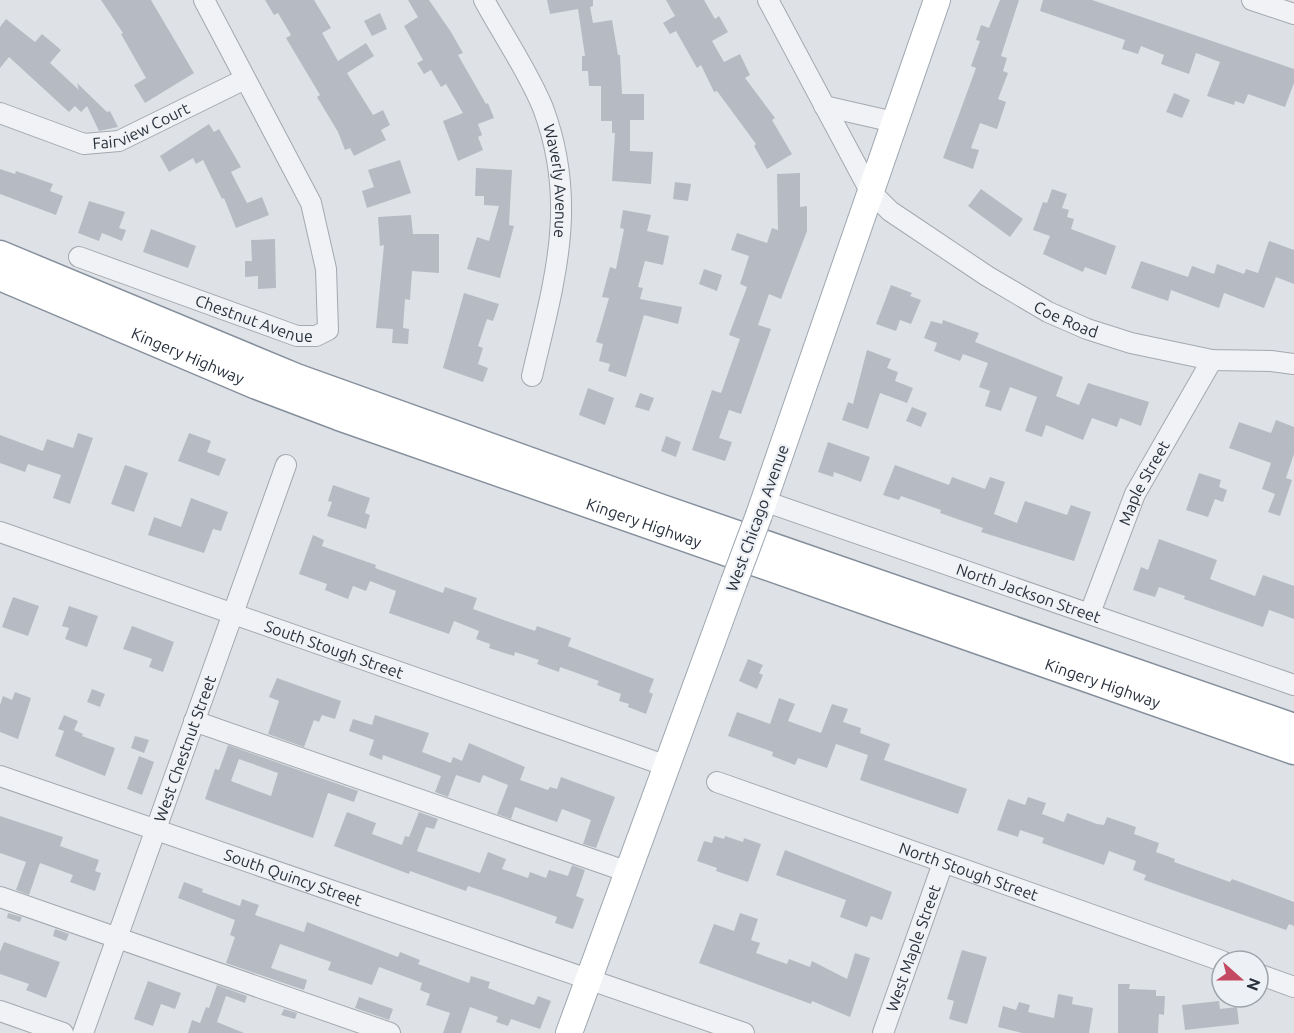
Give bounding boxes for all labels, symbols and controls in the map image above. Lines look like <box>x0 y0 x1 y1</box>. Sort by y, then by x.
street label: Fairview Court <box>92 99 193 152</box>
street label: Waverly Avenue <box>540 122 570 239</box>
street label: Chestnut Avenue <box>193 291 313 345</box>
street label: Coe Road <box>1031 297 1101 341</box>
street label: Kingery Highway <box>129 324 247 388</box>
street label: Maple Street <box>1115 437 1173 528</box>
street label: West Chicago Avenue <box>722 442 792 594</box>
street label: Kingery Highway <box>584 494 704 551</box>
street label: North Jackson Street <box>954 559 1104 626</box>
street label: South Stough Street <box>262 617 407 682</box>
street label: Kingery Highway <box>1043 655 1163 712</box>
street label: West Chestnut Street <box>150 672 219 824</box>
street label: North Stough Street <box>897 838 1041 904</box>
street label: South Quincy Street <box>222 845 365 910</box>
street label: West Maple Street <box>882 882 944 1014</box>
north arrow <box>1210 949 1270 1009</box>
text: N <box>1243 976 1265 993</box>

